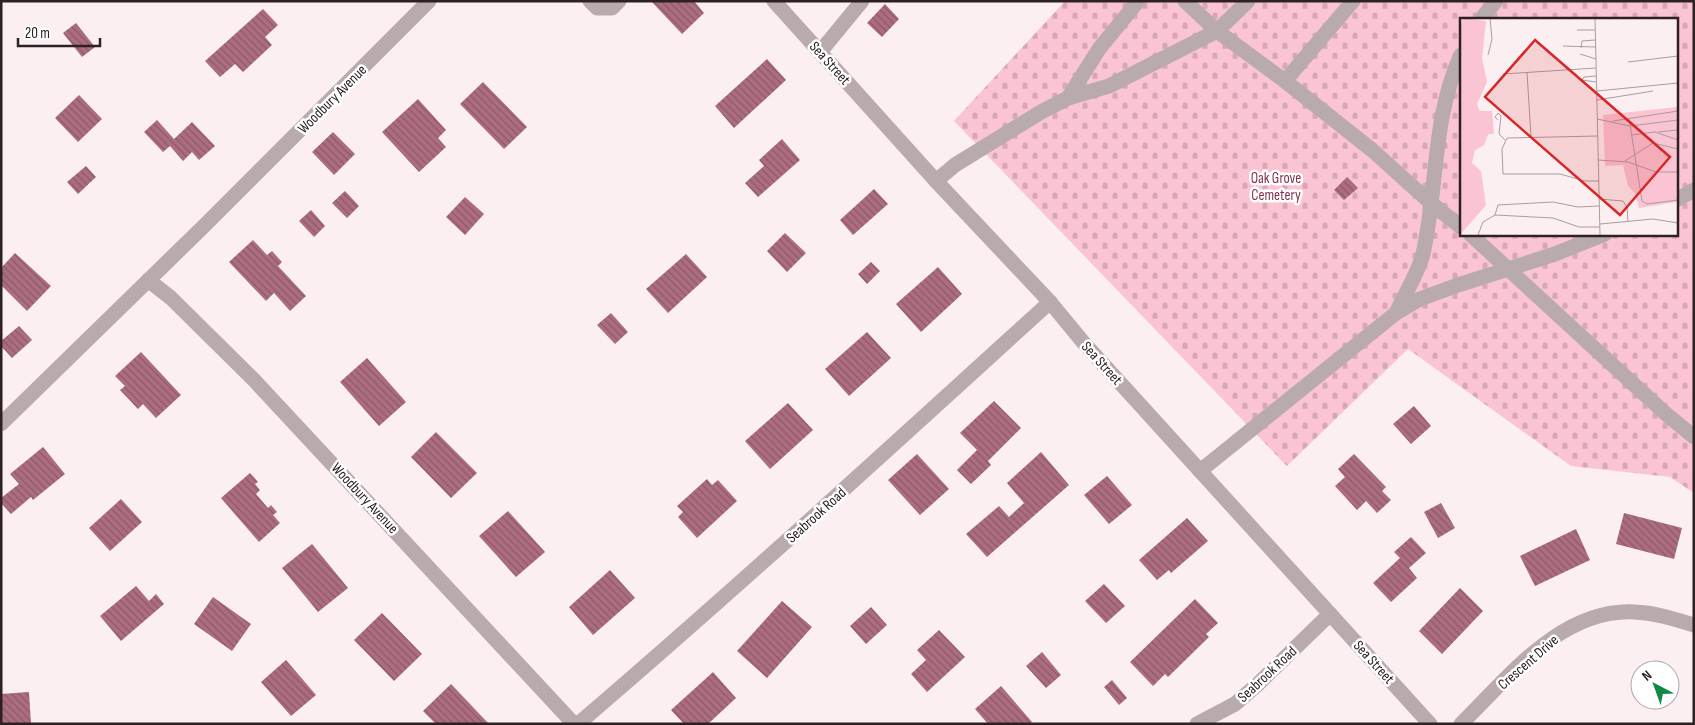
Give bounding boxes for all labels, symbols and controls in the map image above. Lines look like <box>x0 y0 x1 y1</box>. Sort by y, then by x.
scale bar <box>18 15 100 47</box>
inset map <box>1460 18 1678 235</box>
text: 20 m <box>25 24 50 43</box>
street label: Sea Street <box>805 38 854 89</box>
street label: Woodbury Avenue <box>294 61 371 138</box>
park label: Oak Grove Cemetery <box>1251 169 1301 205</box>
street label: Sea Street <box>1077 338 1126 389</box>
street label: Woodbury Avenue <box>327 459 402 538</box>
street label: Seabrook Road <box>782 484 850 547</box>
street label: Crescent Drive <box>1494 631 1563 694</box>
street label: Sea Street <box>1349 637 1398 688</box>
street label: Seabrook Road <box>1234 642 1301 707</box>
north arrow <box>1630 660 1680 710</box>
text: N <box>1638 667 1655 684</box>

